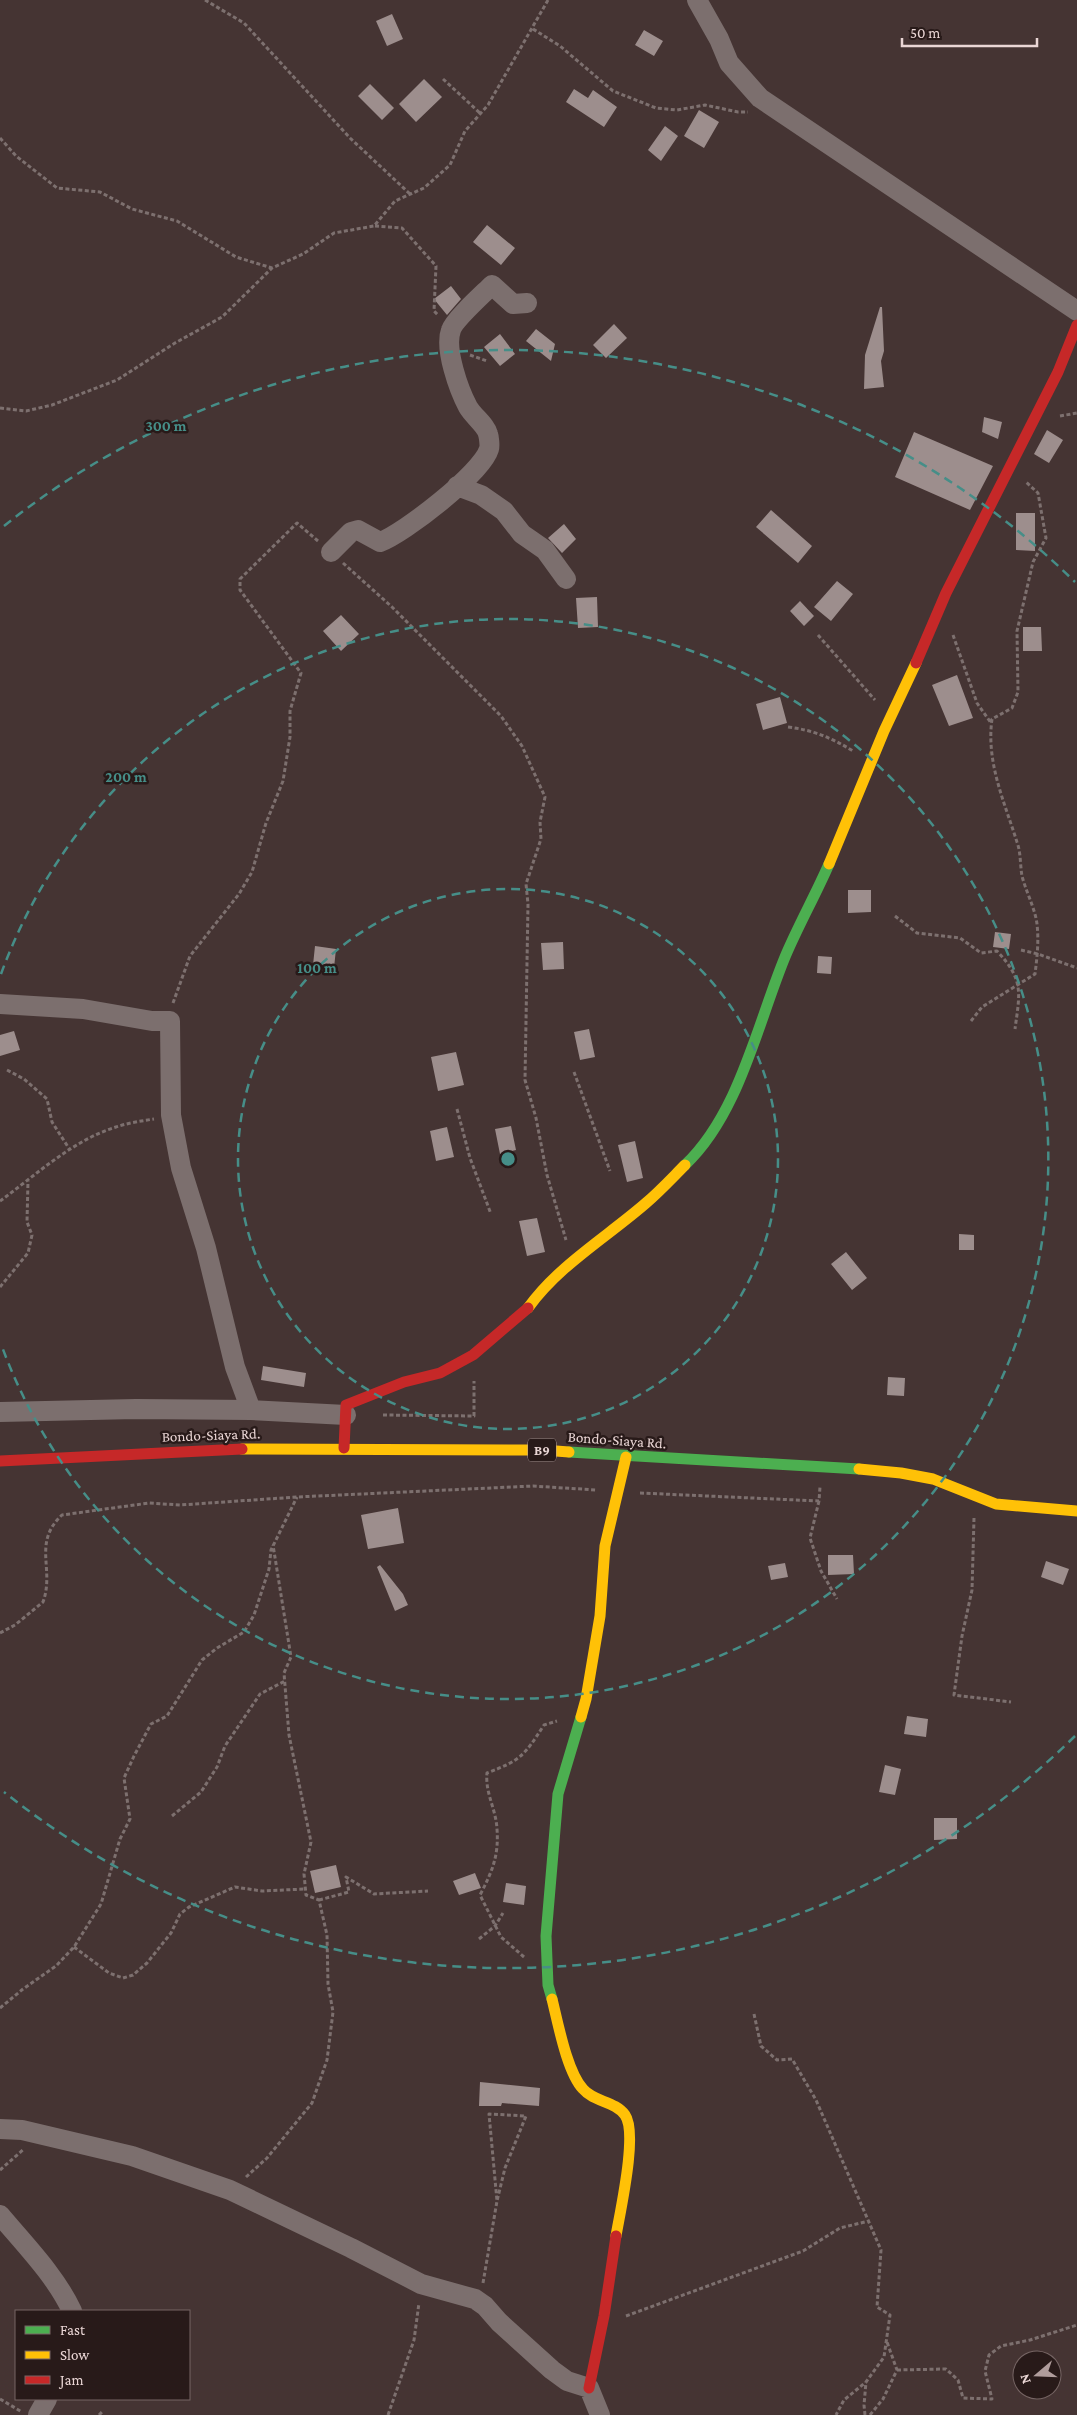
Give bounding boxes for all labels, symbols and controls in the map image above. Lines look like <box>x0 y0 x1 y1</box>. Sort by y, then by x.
scale bar <box>902 15 1037 47</box>
text: 50 m <box>910 25 940 41</box>
text: 300 m <box>145 418 187 434</box>
text: 200 m <box>105 769 147 785</box>
text: 100 m <box>297 960 337 976</box>
centre of rings <box>499 1150 517 1168</box>
street label: Bondo-Siaya Rd. <box>161 1425 261 1446</box>
street label: Bondo-Siaya Rd. <box>567 1429 667 1452</box>
road number: B9 <box>528 1438 556 1462</box>
legend <box>15 2310 190 2400</box>
text: Fast <box>60 2322 86 2338</box>
text: Slow <box>60 2347 90 2363</box>
north arrow <box>1012 2350 1062 2400</box>
text: Jam <box>58 2372 83 2389</box>
text: N <box>1015 2372 1034 2386</box>

